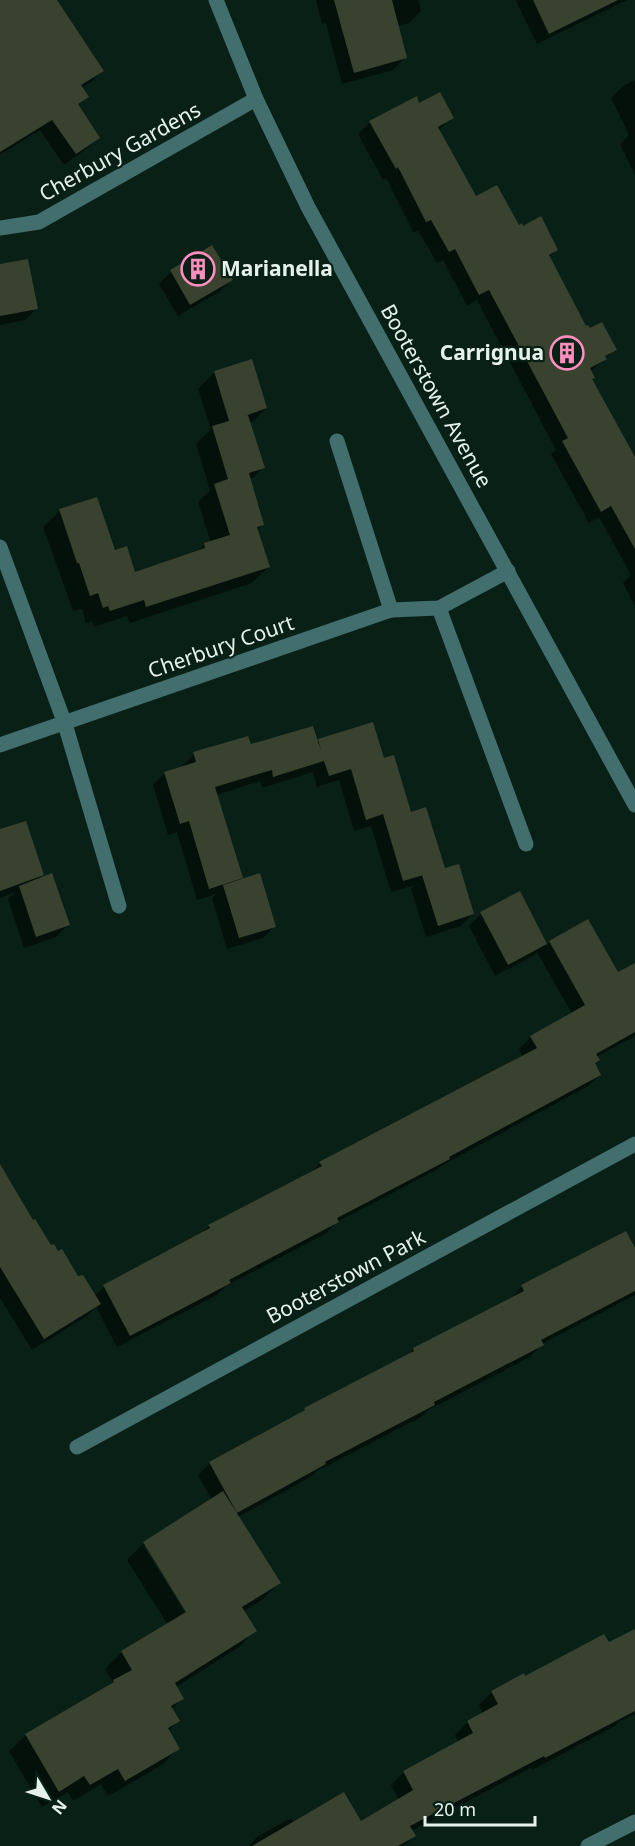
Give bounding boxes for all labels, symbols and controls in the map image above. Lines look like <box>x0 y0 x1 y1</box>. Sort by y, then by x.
street label: Cherbury Gardens <box>34 95 205 207</box>
building icon: Marianella <box>180 251 216 287</box>
place label: Marianella <box>221 254 333 282</box>
street label: Booterstown Avenue <box>375 299 499 492</box>
building icon: Carrignua <box>549 335 585 371</box>
place label: Carrignua <box>440 338 544 366</box>
street label: Cherbury Court <box>144 608 298 684</box>
street label: Booterstown Park <box>261 1222 431 1330</box>
north arrow <box>18 1768 78 1828</box>
scale bar <box>425 1789 534 1827</box>
text: N <box>47 1795 72 1819</box>
text: 20 m <box>434 1797 476 1821</box>

